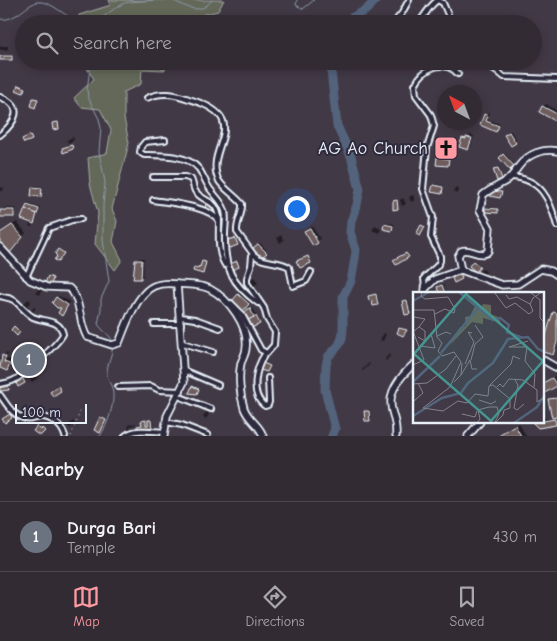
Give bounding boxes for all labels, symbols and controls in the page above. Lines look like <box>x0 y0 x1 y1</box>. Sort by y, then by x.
search box <box>15 15 542 70</box>
icon: search <box>33 29 61 57</box>
text: Search here <box>73 32 172 54</box>
north arrow <box>437 85 482 130</box>
church icon: AG Ao Church <box>433 135 459 161</box>
place label: AG Ao Church <box>318 138 428 159</box>
your location <box>284 196 310 222</box>
inset map <box>413 292 544 423</box>
pin: 1 <box>13 341 45 379</box>
scale bar <box>15 401 88 424</box>
text: 100 m <box>22 404 61 421</box>
text: Nearby <box>20 457 84 481</box>
text: Durga Bari <box>67 517 156 539</box>
text: 1 <box>33 528 39 546</box>
text: 430 m <box>493 528 537 546</box>
text: Temple <box>67 539 115 557</box>
tab: Map <box>72 583 100 630</box>
tab: Directions <box>245 583 305 630</box>
tab: Saved <box>450 583 485 630</box>

